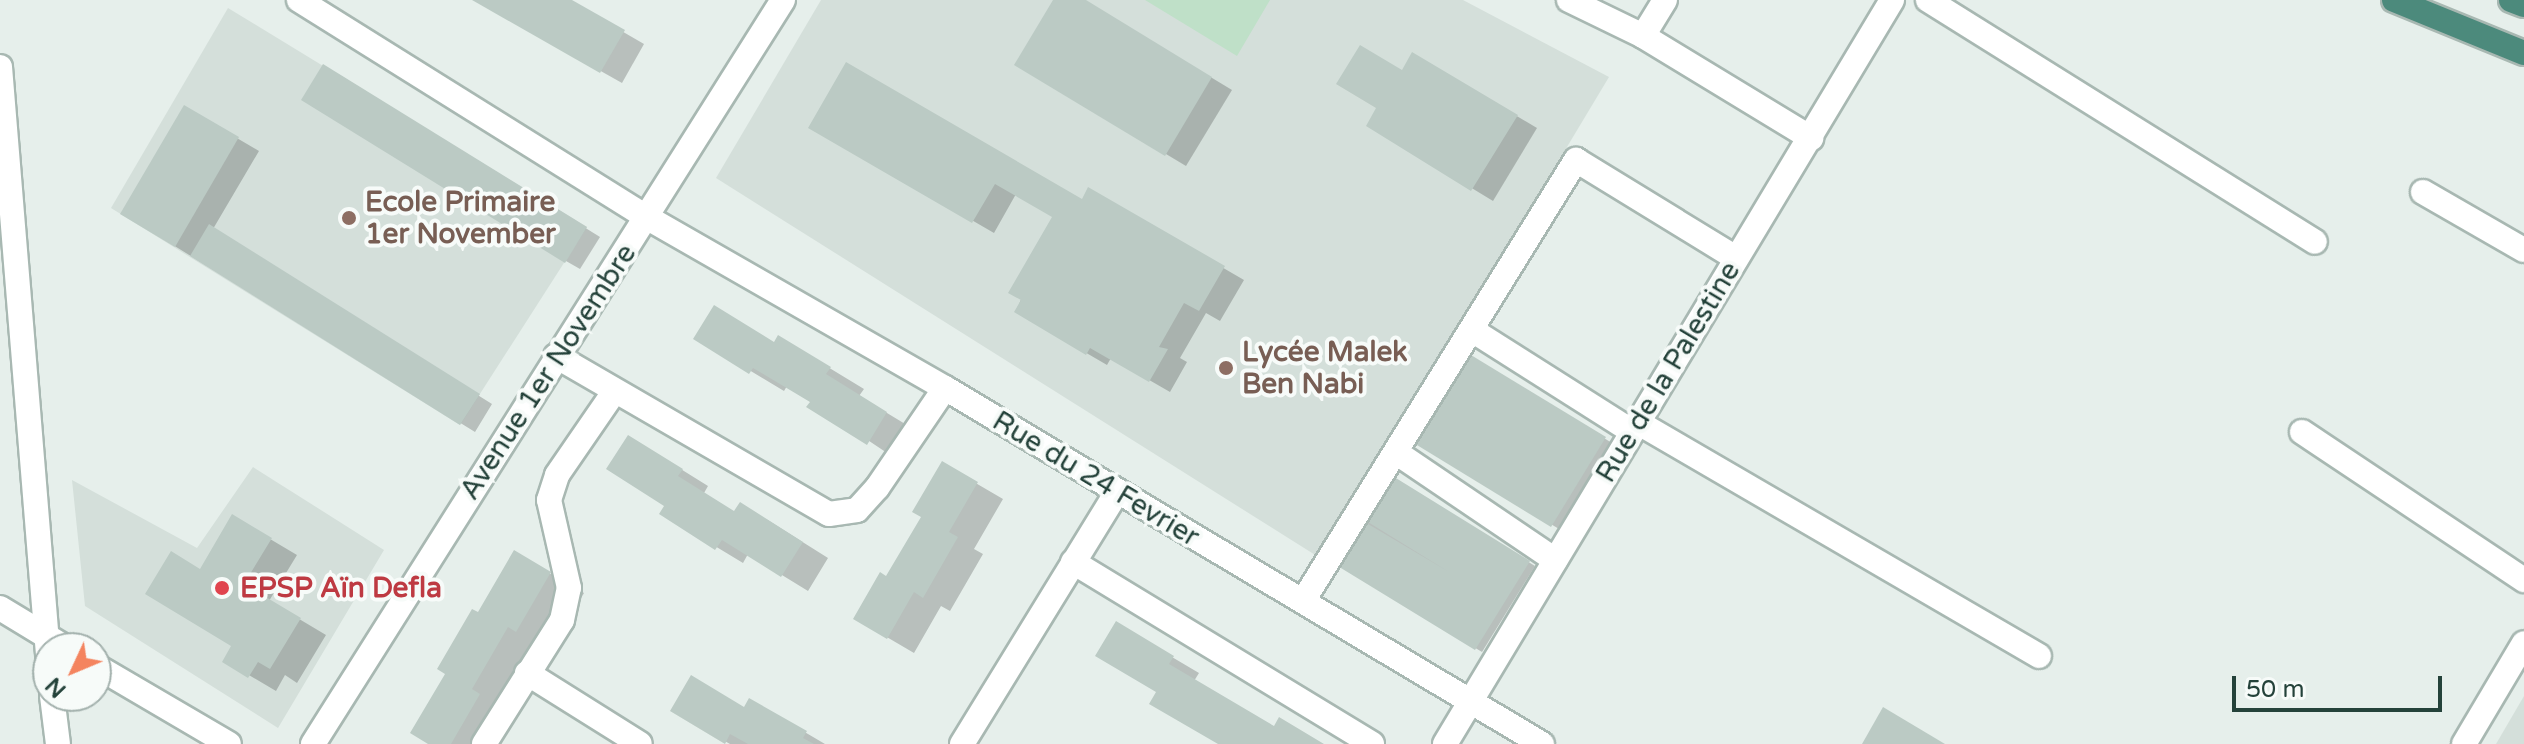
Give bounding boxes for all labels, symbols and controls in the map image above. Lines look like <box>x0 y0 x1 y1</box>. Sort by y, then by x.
place label: Ecole Primaire 1er November <box>365 185 556 251</box>
marker: Ecole Primaire 1er November <box>340 209 358 227</box>
street label: Avenue 1er Novembre <box>453 238 643 506</box>
street label: Rue de la Palestine <box>1589 256 1747 488</box>
place label: Lycée Malek Ben Nabi <box>1242 335 1408 401</box>
marker: Lycée Malek Ben Nabi <box>1217 359 1235 377</box>
street label: Rue du 24 Fevrier <box>987 404 1205 554</box>
place label: EPSP Aïn Defla <box>240 571 442 605</box>
marker: EPSP Aïn Defla <box>211 577 233 599</box>
north arrow <box>32 632 112 712</box>
scale bar <box>2236 660 2446 710</box>
text: N <box>41 672 72 703</box>
text: 50 m <box>2246 675 2304 704</box>

